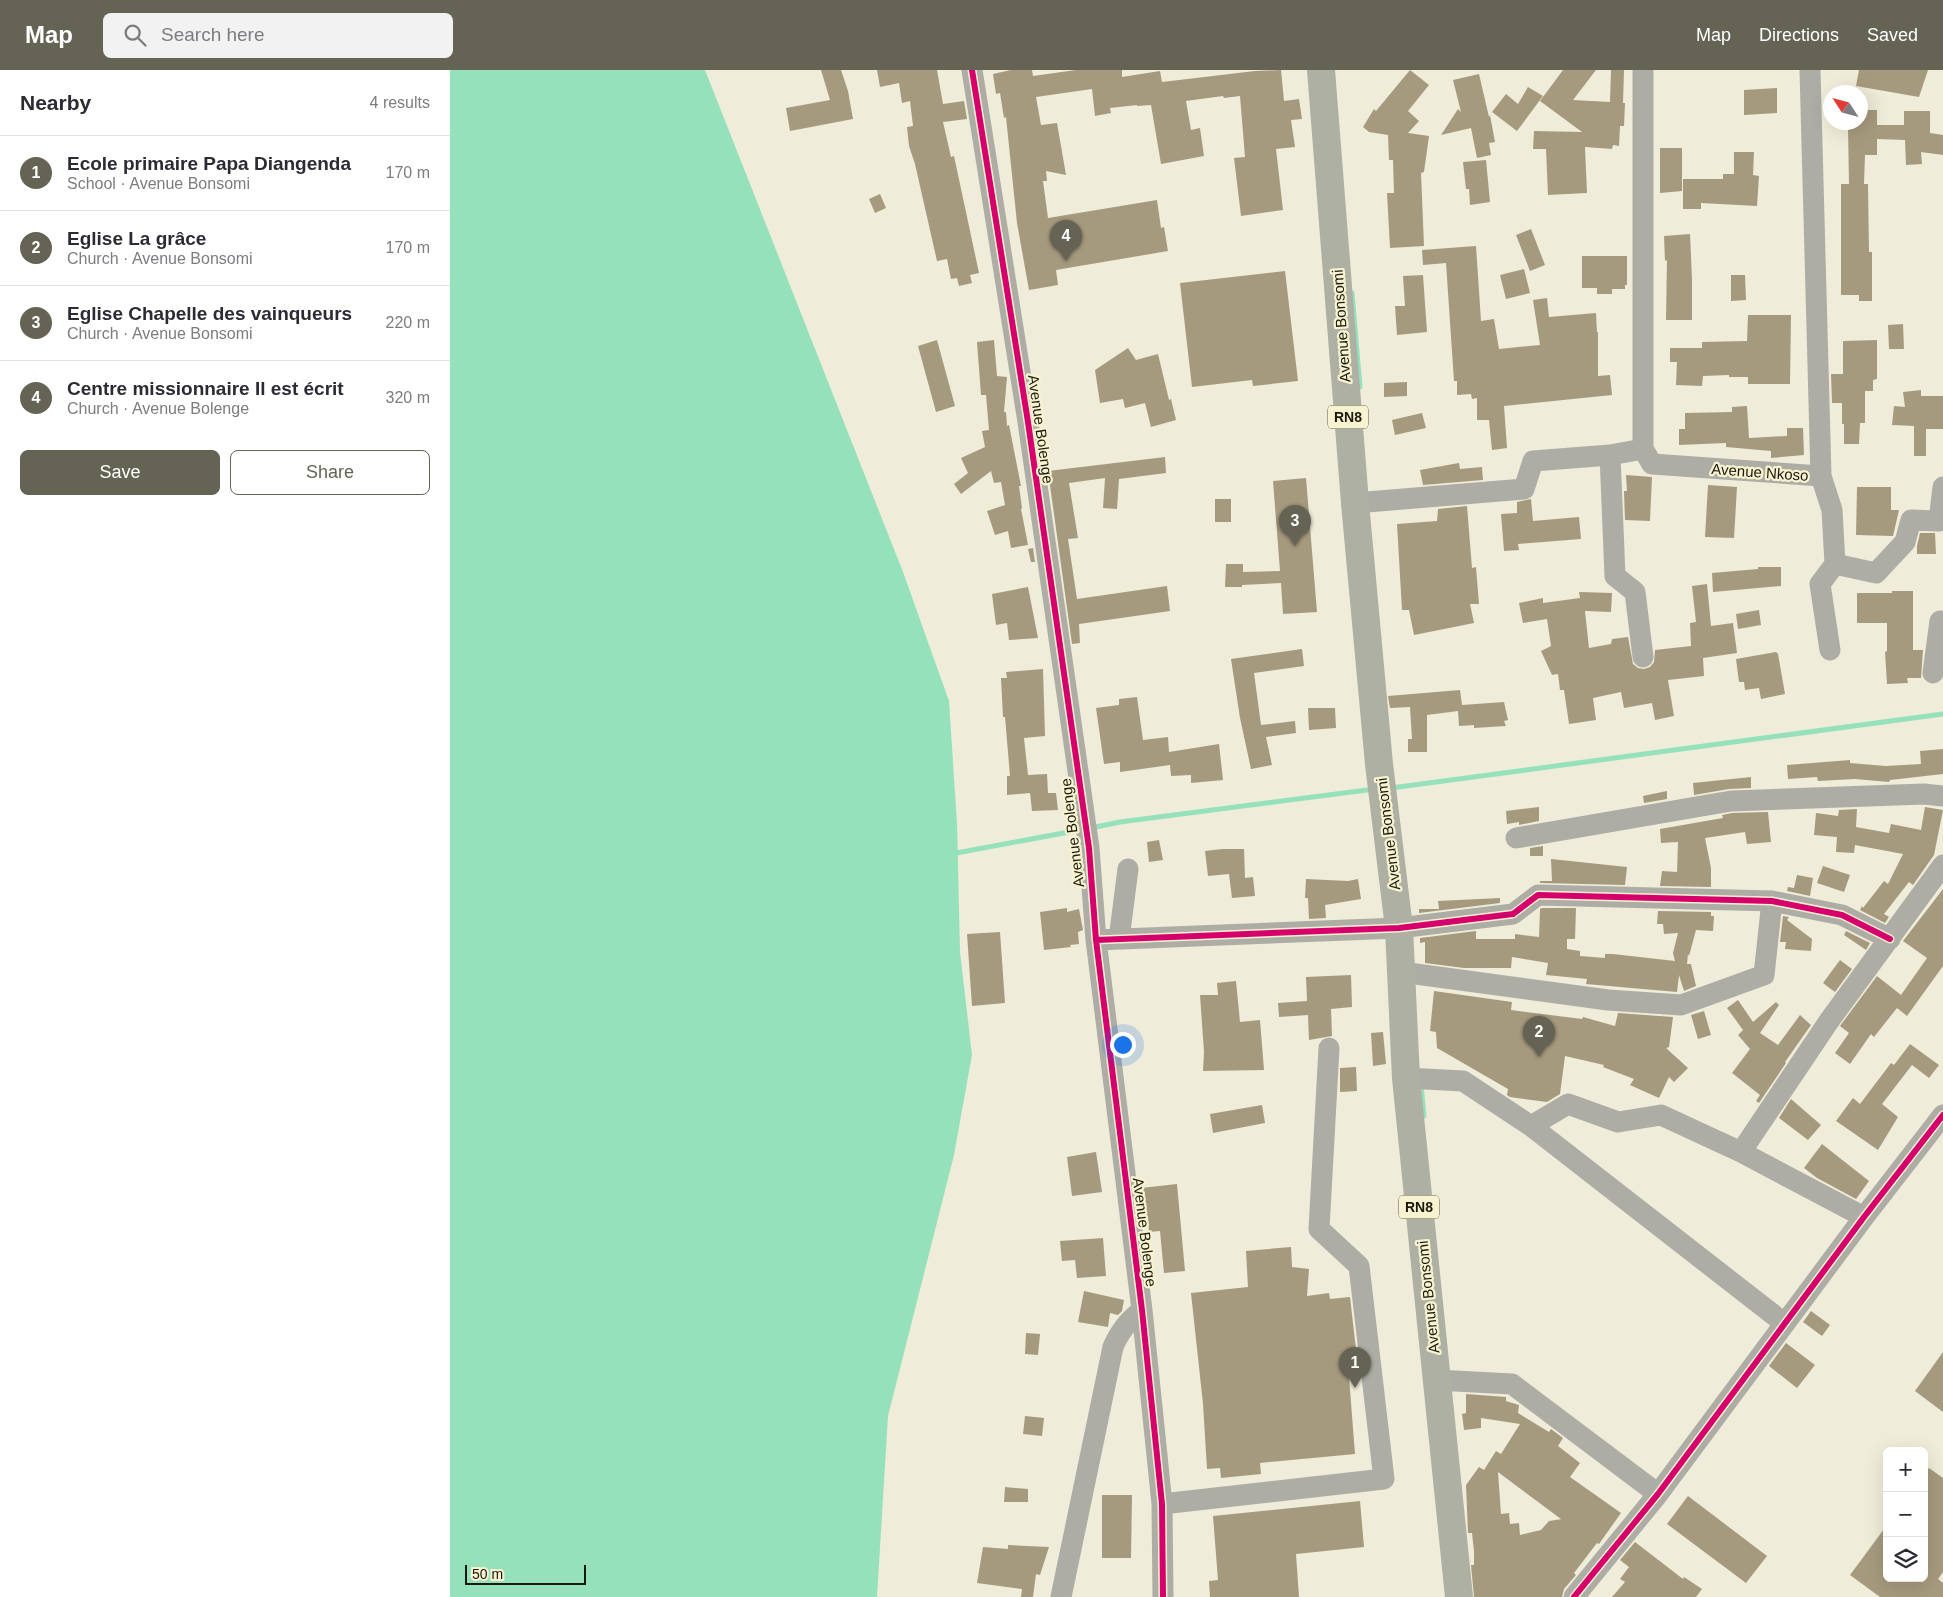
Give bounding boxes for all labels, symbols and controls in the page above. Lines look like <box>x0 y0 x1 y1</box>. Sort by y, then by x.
search box <box>103 13 453 58</box>
text: Map <box>25 21 73 48</box>
icon: search <box>121 21 149 49</box>
text: Search here <box>161 24 265 45</box>
text: Map <box>1696 25 1731 45</box>
text: Directions <box>1759 25 1839 45</box>
text: Saved <box>1867 25 1918 45</box>
north arrow <box>1823 85 1868 130</box>
text: Nearby <box>20 91 91 114</box>
text: 4 results <box>370 94 430 111</box>
text: Ecole primaire Papa Diangenda <box>67 153 351 174</box>
text: 1 <box>32 164 40 181</box>
text: 170 m <box>386 164 430 181</box>
text: School · Avenue Bonsomi <box>67 175 250 192</box>
pin: 4 <box>1050 220 1082 261</box>
text: Eglise La grâce <box>67 228 206 249</box>
text: 2 <box>32 239 40 256</box>
text: 170 m <box>386 239 430 256</box>
text: Church · Avenue Bonsomi <box>67 250 253 267</box>
street label: Avenue Bonsomi <box>1329 269 1353 383</box>
text: Eglise Chapelle des vainqueurs <box>67 303 352 324</box>
text: 3 <box>32 314 40 331</box>
text: 220 m <box>386 314 430 331</box>
text: Church · Avenue Bonsomi <box>67 325 253 342</box>
street label: Avenue Bolenge <box>1025 373 1057 485</box>
text: Centre missionnaire Il est écrit <box>67 378 344 399</box>
text: 4 <box>32 389 40 406</box>
text: 320 m <box>386 389 430 406</box>
text: Church · Avenue Bolenge <box>67 400 249 417</box>
road number: RN8 <box>1328 406 1368 428</box>
button: Save <box>20 450 220 495</box>
button: Share <box>230 450 430 495</box>
street label: Avenue Nkoso <box>1711 460 1809 484</box>
pin: 3 <box>1279 505 1311 546</box>
street label: Avenue Bolenge <box>1057 777 1087 889</box>
street label: Avenue Bonsomi <box>1373 777 1403 891</box>
pin: 2 <box>1523 1016 1555 1057</box>
your location <box>1110 1032 1136 1058</box>
street label: Avenue Bolenge <box>1130 1176 1160 1288</box>
road number: RN8 <box>1399 1196 1439 1218</box>
street label: Avenue Bonsomi <box>1414 1240 1442 1354</box>
pin: 1 <box>1339 1347 1371 1388</box>
map controls <box>1883 1447 1928 1582</box>
button: + <box>1883 1447 1928 1492</box>
button: − <box>1883 1492 1928 1537</box>
button: layers <box>1883 1537 1928 1582</box>
scale bar <box>465 1562 586 1585</box>
text: 50 m <box>472 1566 503 1582</box>

